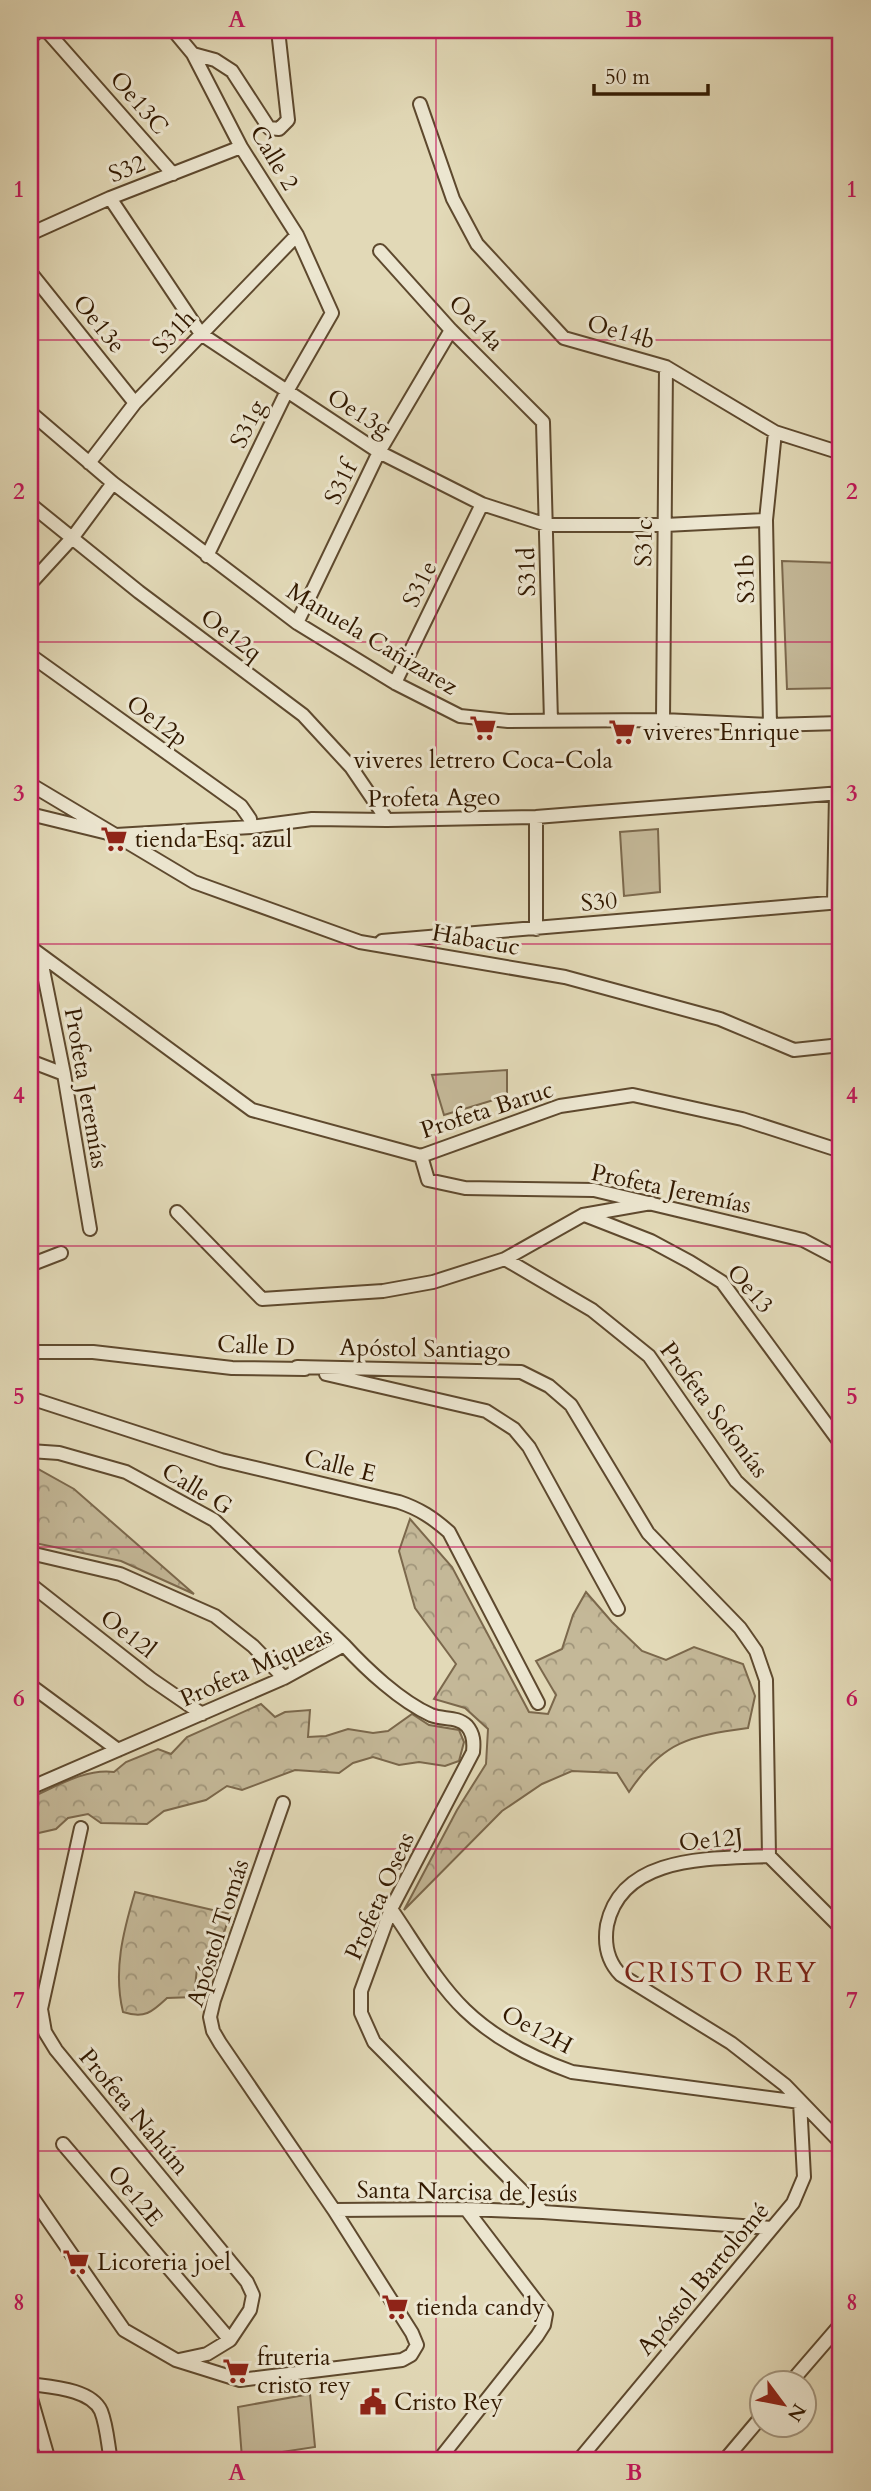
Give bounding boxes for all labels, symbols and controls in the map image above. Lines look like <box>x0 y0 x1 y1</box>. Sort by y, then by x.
text: A <box>228 4 246 35</box>
text: B <box>626 4 642 35</box>
scale bar <box>594 52 708 96</box>
text: 50 m <box>605 63 650 92</box>
street label: Oe13C <box>102 64 176 142</box>
street label: Calle 2 <box>242 119 306 197</box>
street label: S32 <box>104 147 150 191</box>
text: 1 <box>13 174 25 205</box>
text: 1 <box>846 174 858 205</box>
street label: Oe13e <box>65 288 133 360</box>
street label: Oe14a <box>441 288 511 359</box>
street label: S31h <box>145 303 203 361</box>
street label: Oe14b <box>583 307 659 357</box>
street label: Oe13g <box>321 381 398 446</box>
street label: S31g <box>222 394 274 454</box>
street label: S31f <box>317 453 367 510</box>
text: 2 <box>13 476 25 507</box>
text: 2 <box>846 476 858 507</box>
street label: S31c <box>627 519 661 567</box>
street label: S31d <box>510 547 544 597</box>
street label: S31b <box>729 554 763 604</box>
street label: S31e <box>395 555 445 613</box>
street label: Manuela Cañizarez <box>280 575 464 703</box>
street label: Oe12q <box>193 601 269 669</box>
street label: Oe12p <box>119 687 195 755</box>
supermarket icon: viveres letrero Coca-Cola <box>468 713 498 743</box>
place label: viveres Enrique <box>643 716 800 749</box>
supermarket icon: viveres Enrique <box>607 717 637 747</box>
place label: viveres letrero Coca-Cola <box>353 744 613 777</box>
text: 3 <box>13 778 25 809</box>
text: 3 <box>846 778 858 809</box>
street label: Profeta Ageo <box>367 780 501 816</box>
place label: tienda Esq. azul <box>135 823 292 856</box>
supermarket icon: tienda Esq. azul <box>99 824 129 854</box>
street label: S30 <box>579 884 619 920</box>
street label: Habacuc <box>429 916 523 964</box>
street label: Profeta Jeremías <box>56 1005 116 1171</box>
street label: Profeta Baruc <box>416 1073 558 1147</box>
text: 4 <box>13 1080 25 1111</box>
text: 4 <box>846 1080 858 1111</box>
street label: Profeta Jeremías <box>588 1156 754 1222</box>
street label: Oe13 <box>719 1257 781 1321</box>
street label: Calle D <box>216 1327 296 1365</box>
street label: Apóstol Santiago <box>339 1331 511 1367</box>
street label: Profeta Sofonías <box>652 1335 776 1485</box>
text: 5 <box>13 1381 25 1412</box>
text: 5 <box>846 1381 858 1412</box>
street label: Calle E <box>301 1441 379 1491</box>
street label: Calle G <box>155 1455 239 1523</box>
street label: Oe12l <box>93 1602 163 1666</box>
street label: Profeta Miqueas <box>175 1619 337 1715</box>
text: 6 <box>13 1683 25 1714</box>
text: 6 <box>846 1683 858 1714</box>
street label: Oe12J <box>677 1820 745 1860</box>
street label: Profeta Oseas <box>337 1827 423 1965</box>
street label: Apóstol Tomás <box>179 1855 257 2011</box>
district label: CRISTO REY <box>624 1954 818 1992</box>
text: 7 <box>13 1985 25 2016</box>
text: 7 <box>846 1985 858 2016</box>
street label: Oe12H <box>496 1998 578 2062</box>
street label: Profeta Nahúm <box>71 2042 197 2183</box>
street label: Oe12E <box>100 2158 170 2234</box>
street label: Santa Narcisa de Jesús <box>356 2174 578 2210</box>
street label: Apóstol Bartolomé <box>629 2196 777 2362</box>
place label: Licoreria joel <box>97 2246 231 2279</box>
supermarket icon: Licoreria joel <box>61 2247 91 2277</box>
text: 8 <box>13 2287 25 2318</box>
text: 8 <box>846 2287 858 2318</box>
place label: tienda candy <box>416 2291 545 2324</box>
supermarket icon: tienda candy <box>380 2292 410 2322</box>
place label: fruteria cristo rey <box>257 2341 351 2402</box>
supermarket icon: fruteria cristo rey <box>221 2356 251 2386</box>
north arrow <box>748 2368 818 2438</box>
place label: Cristo Rey <box>394 2386 503 2419</box>
public building icon: Cristo Rey <box>358 2387 388 2417</box>
text: N <box>781 2399 812 2427</box>
text: A <box>228 2457 246 2488</box>
text: B <box>626 2457 642 2488</box>

